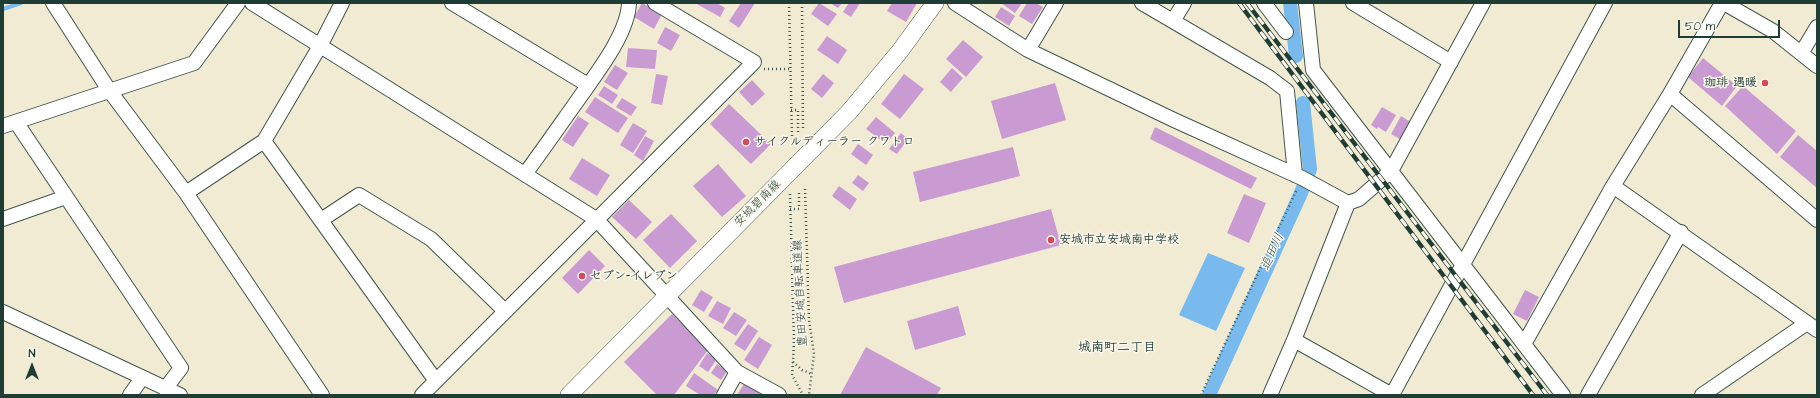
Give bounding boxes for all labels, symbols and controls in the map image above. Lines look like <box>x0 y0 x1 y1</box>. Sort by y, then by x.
scale bar <box>1680 12 1782 38</box>
text: 50 m <box>1685 18 1715 35</box>
place label: 珈琲 遇暖 <box>1704 76 1757 90</box>
marker: 珈琲 遇暖 <box>1760 78 1770 88</box>
place label: サイクルディーラー クワトロ <box>754 135 915 149</box>
marker: サイクルディーラー クワトロ <box>741 137 751 147</box>
street label: 安城碧南線 <box>732 178 784 230</box>
water label: 追田川 <box>1258 231 1288 273</box>
place label: 安城市立安城南中学校 <box>1059 233 1179 247</box>
marker: 安城市立安城南中学校 <box>1046 235 1056 245</box>
street label: 豊田安城自転車道線 <box>791 239 811 347</box>
place label: セブン-イレブン <box>590 269 678 283</box>
marker: セブン-イレブン <box>577 271 587 281</box>
district label: 城南町二丁目 <box>1078 340 1156 356</box>
north arrow <box>12 346 52 386</box>
text: N <box>29 346 35 361</box>

